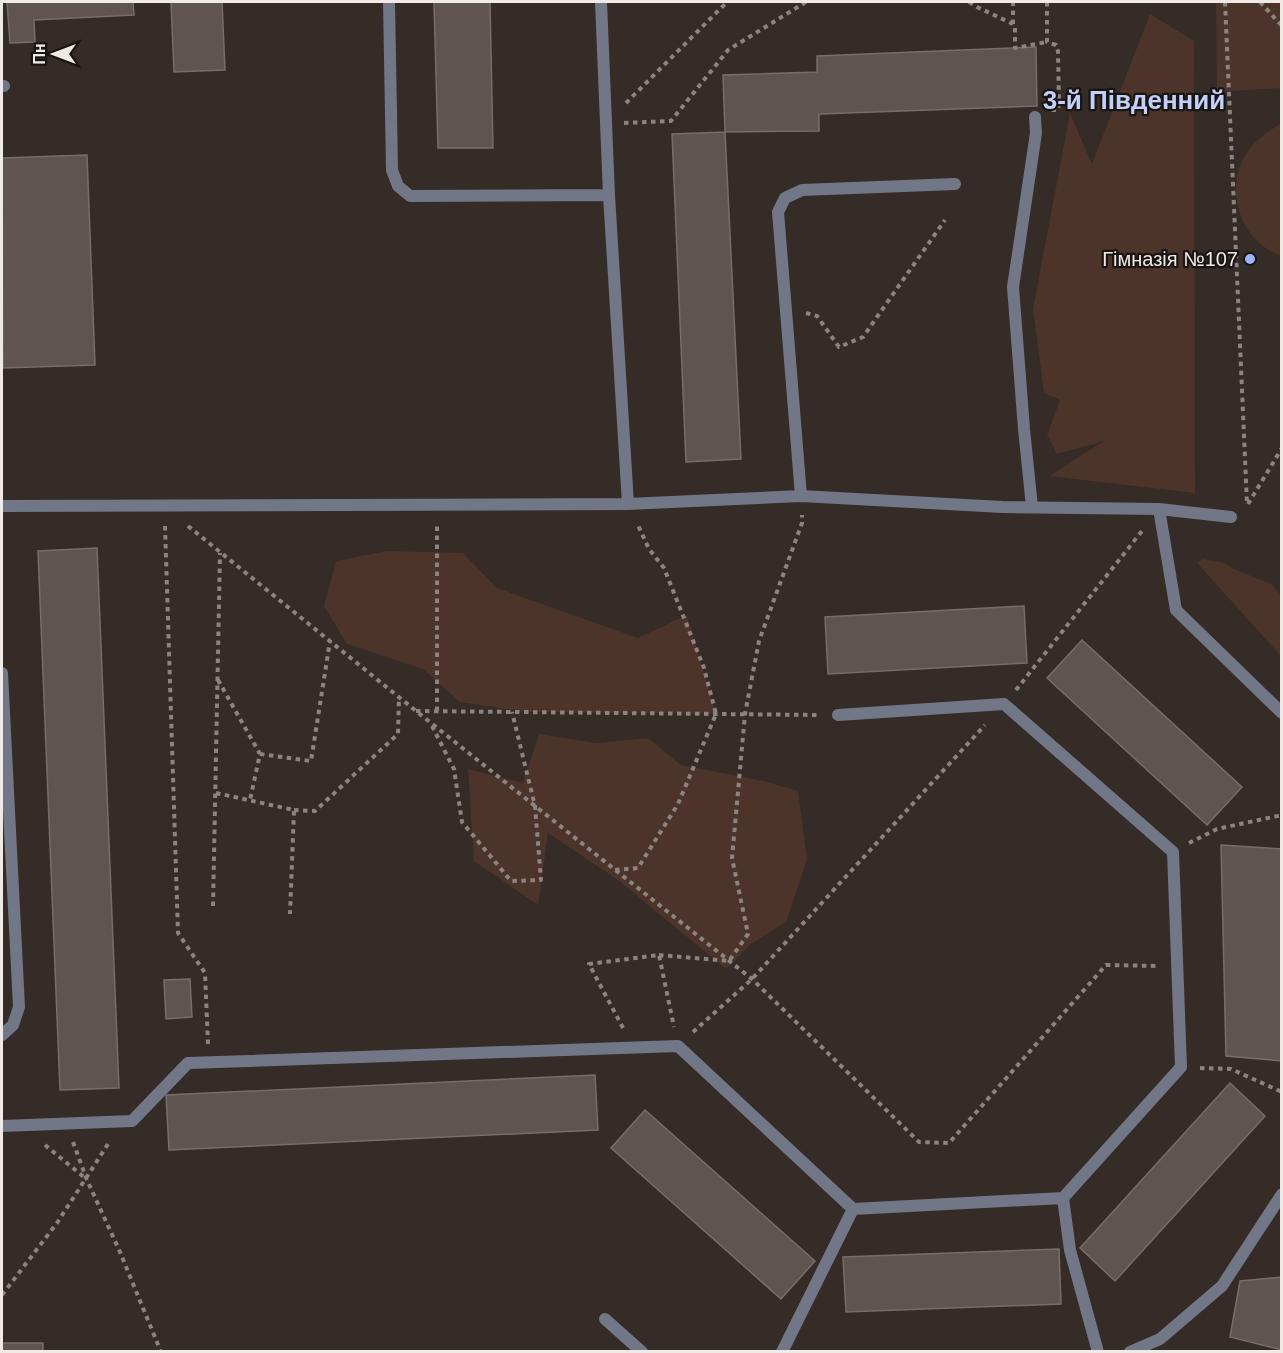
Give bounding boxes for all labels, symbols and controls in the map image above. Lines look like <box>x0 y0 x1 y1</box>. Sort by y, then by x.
north arrow <box>24 24 84 84</box>
text: Пн <box>31 43 48 65</box>
district label: 3-й Південний <box>1043 85 1225 115</box>
place label: Гімназія №107 <box>1102 248 1238 270</box>
marker: Гімназія №107 <box>1243 252 1257 266</box>

